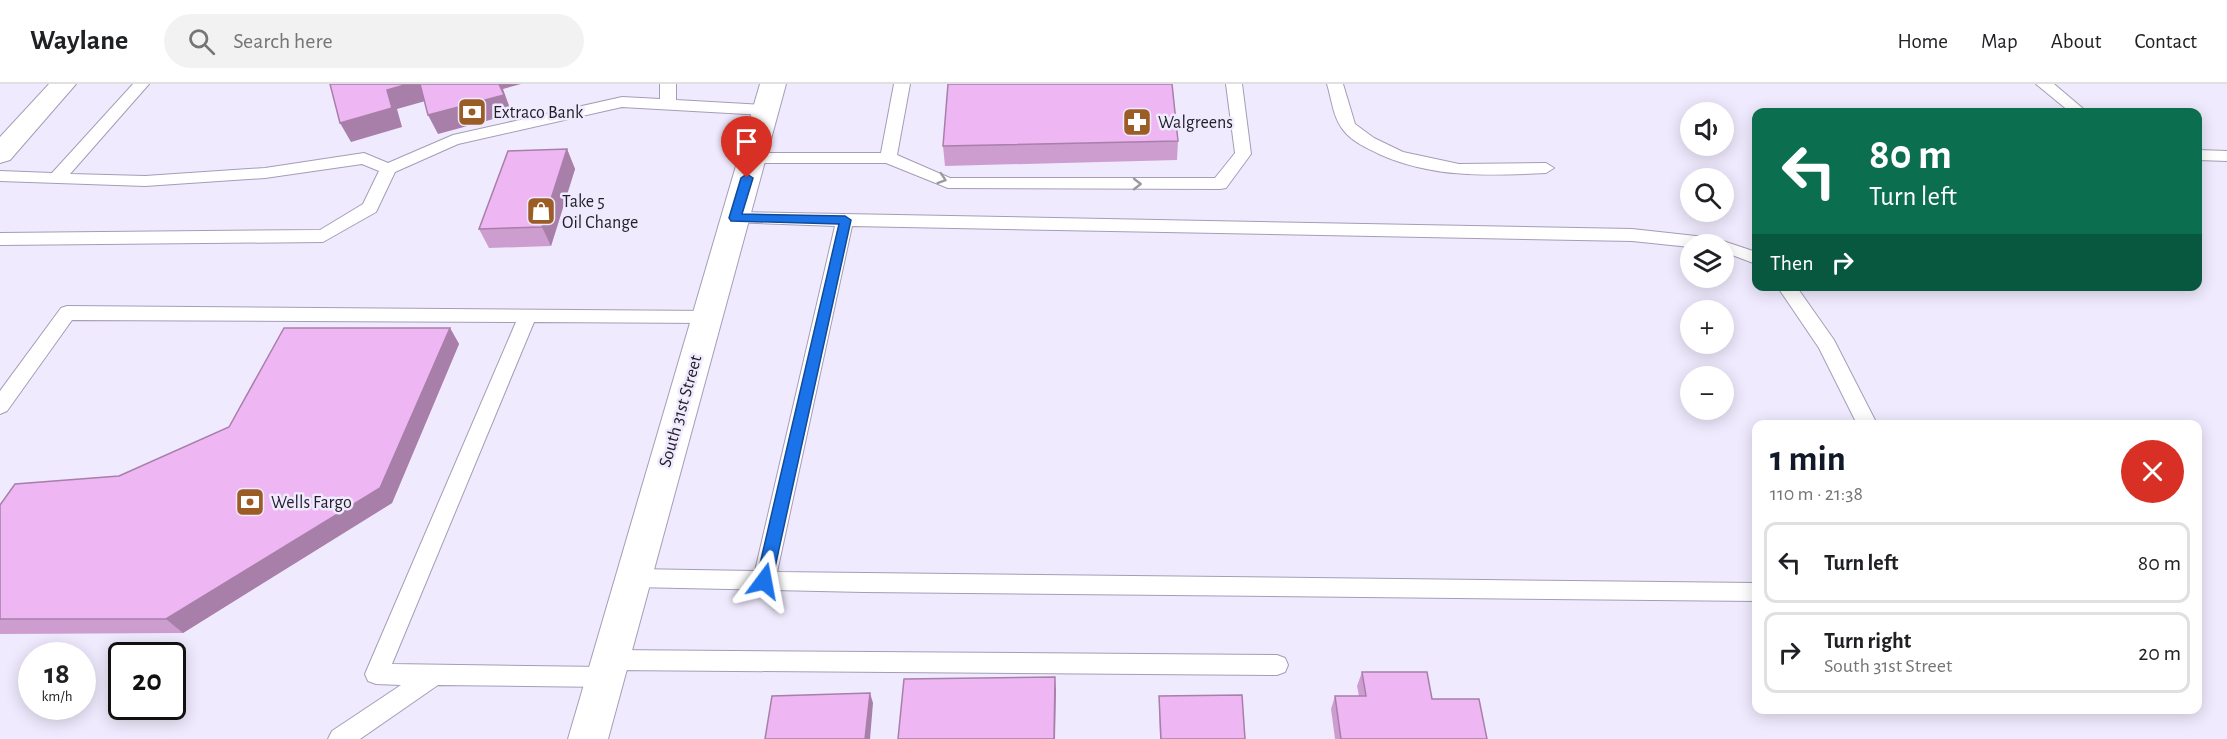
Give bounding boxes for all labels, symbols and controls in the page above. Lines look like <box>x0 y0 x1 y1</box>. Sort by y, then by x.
search box <box>164 14 584 68</box>
icon: search <box>185 25 218 58</box>
text: Waylane <box>30 27 128 55</box>
text: Search here <box>233 30 333 52</box>
text: Home <box>1897 31 1948 52</box>
text: Map <box>1981 31 2018 52</box>
text: About <box>2051 31 2101 52</box>
text: Contact <box>2134 31 2197 52</box>
bank icon: Extraco Bank <box>456 96 488 128</box>
map controls <box>1680 102 1734 420</box>
button: sound <box>1680 102 1734 156</box>
place label: Extraco Bank <box>493 104 584 122</box>
pharmacy icon: Walgreens <box>1121 106 1153 138</box>
place label: Walgreens <box>1158 114 1233 132</box>
pin <box>721 116 772 178</box>
icon: arrive <box>730 125 763 158</box>
icon: left <box>1770 132 1848 210</box>
text: 80 m <box>1869 134 1952 176</box>
button: search <box>1680 168 1734 222</box>
one-way arrow <box>936 172 947 185</box>
one-way arrow <box>1132 178 1141 190</box>
text: Turn left <box>1869 183 1957 210</box>
place label: Take 5 Oil Change <box>562 193 638 232</box>
shop icon: Take 5 Oil Change <box>525 195 557 227</box>
button: layers <box>1680 234 1734 288</box>
icon: right <box>1826 246 1859 279</box>
text: Then <box>1770 252 1814 274</box>
button: + <box>1680 300 1734 354</box>
street label: South 31st Street <box>656 353 706 469</box>
button: − <box>1680 366 1734 420</box>
button: close <box>2121 440 2184 503</box>
text: 1 min <box>1770 441 1846 477</box>
text: 110 m · 21:38 <box>1770 484 1863 504</box>
bank icon: Wells Fargo <box>234 486 266 518</box>
place label: Wells Fargo <box>271 494 352 512</box>
icon: left <box>1773 546 1806 579</box>
position arrow <box>732 549 796 613</box>
text: Turn left <box>1824 552 1898 574</box>
text: 80 m <box>2138 552 2181 574</box>
text: Turn right <box>1824 630 1911 652</box>
icon: right <box>1773 636 1806 669</box>
speed limit sign: 20 <box>108 642 186 720</box>
text: 20 m <box>2138 642 2181 664</box>
text: South 31st Street <box>1824 656 1952 676</box>
text: 18 <box>44 659 70 689</box>
text: km/h <box>42 689 72 704</box>

